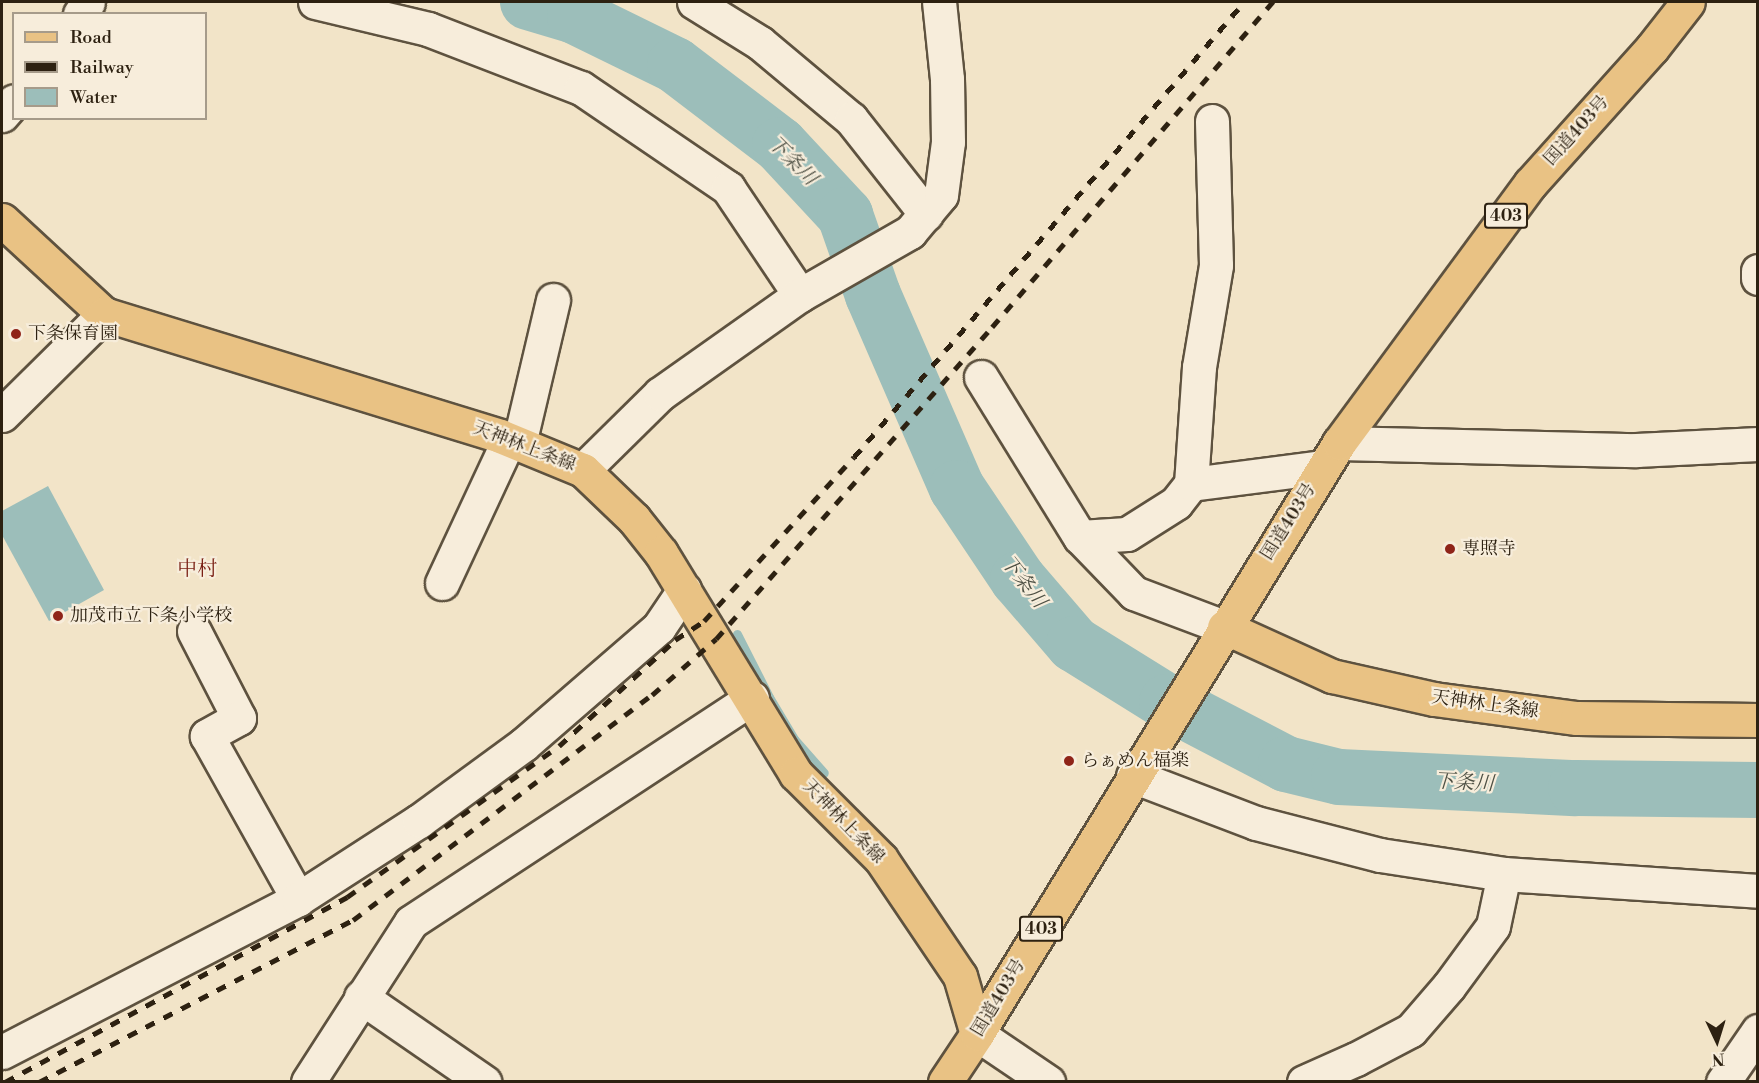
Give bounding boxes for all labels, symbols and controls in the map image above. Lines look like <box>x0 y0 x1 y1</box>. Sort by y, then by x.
legend <box>12 12 207 120</box>
text: Road <box>70 26 112 49</box>
text: Railway <box>70 56 133 79</box>
text: Water <box>70 86 117 109</box>
street label: 国道403号 <box>1540 92 1614 170</box>
water label: 下条川 <box>762 131 822 191</box>
road number: 403 <box>1484 203 1528 229</box>
place label: 下条保育園 <box>28 323 118 345</box>
marker: 下条保育園 <box>9 327 23 341</box>
street label: 天神林上条線 <box>470 418 578 476</box>
street label: 国道403号 <box>1257 480 1321 564</box>
place label: 専照寺 <box>1462 538 1516 560</box>
marker: 専照寺 <box>1443 542 1457 556</box>
water label: 下条川 <box>995 551 1051 613</box>
district label: 中村 <box>177 557 217 581</box>
place label: 加茂市立下条小学校 <box>70 605 232 627</box>
marker: 加茂市立下条小学校 <box>51 609 65 623</box>
street label: 天神林上条線 <box>1430 687 1540 723</box>
place label: らぁめん福楽 <box>1081 750 1189 772</box>
marker: らぁめん福楽 <box>1062 754 1076 768</box>
water label: 下条川 <box>1433 769 1495 797</box>
street label: 天神林上条線 <box>798 776 888 868</box>
road number: 403 <box>1018 916 1064 942</box>
street label: 国道403号 <box>967 955 1031 1041</box>
north arrow <box>1687 1011 1747 1071</box>
text: N <box>1711 1049 1725 1069</box>

